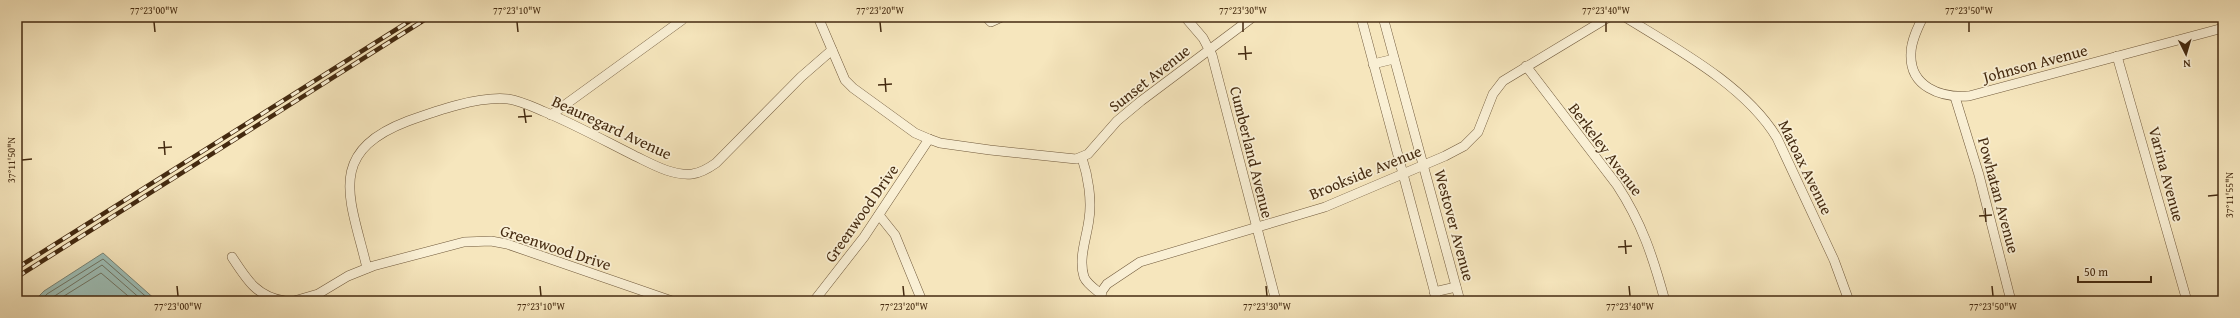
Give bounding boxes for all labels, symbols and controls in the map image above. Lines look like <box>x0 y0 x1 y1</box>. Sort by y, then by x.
text: 77°23'00"W <box>130 3 178 18</box>
text: 77°23'10"W <box>493 3 541 18</box>
text: 77°23'20"W <box>856 3 904 18</box>
text: 77°23'30"W <box>1219 3 1267 18</box>
text: 77°23'40"W <box>1582 3 1630 18</box>
text: 77°23'50"W <box>1945 3 1993 18</box>
north arrow <box>2166 34 2206 74</box>
street label: Sunset Avenue <box>1103 38 1195 118</box>
street label: Johnson Avenue <box>1978 38 2090 89</box>
text: N <box>2182 56 2191 72</box>
street label: Cumberland Avenue <box>1224 84 1280 220</box>
street label: Beauregard Avenue <box>548 89 676 165</box>
street label: Berkeley Avenue <box>1563 97 1649 201</box>
street label: Matoax Avenue <box>1773 116 1839 218</box>
street label: Varina Avenue <box>2143 124 2191 224</box>
street label: Powhatan Avenue <box>1972 134 2026 256</box>
text: 37°11'50"N <box>4 137 19 183</box>
street label: Brookside Avenue <box>1305 138 1425 206</box>
street label: Greenwood Drive <box>818 159 904 267</box>
street label: Westover Avenue <box>1429 166 1481 284</box>
text: 37°11'55"N <box>2222 172 2237 218</box>
street label: Greenwood Drive <box>498 218 614 276</box>
scale bar <box>2078 258 2151 284</box>
text: 50 m <box>2084 263 2108 280</box>
text: 77°23'00"W <box>154 299 202 314</box>
text: 77°23'10"W <box>517 299 565 314</box>
text: 77°23'20"W <box>880 299 928 314</box>
text: 77°23'30"W <box>1243 299 1291 314</box>
text: 77°23'40"W <box>1606 299 1654 314</box>
text: 77°23'50"W <box>1969 299 2017 314</box>

